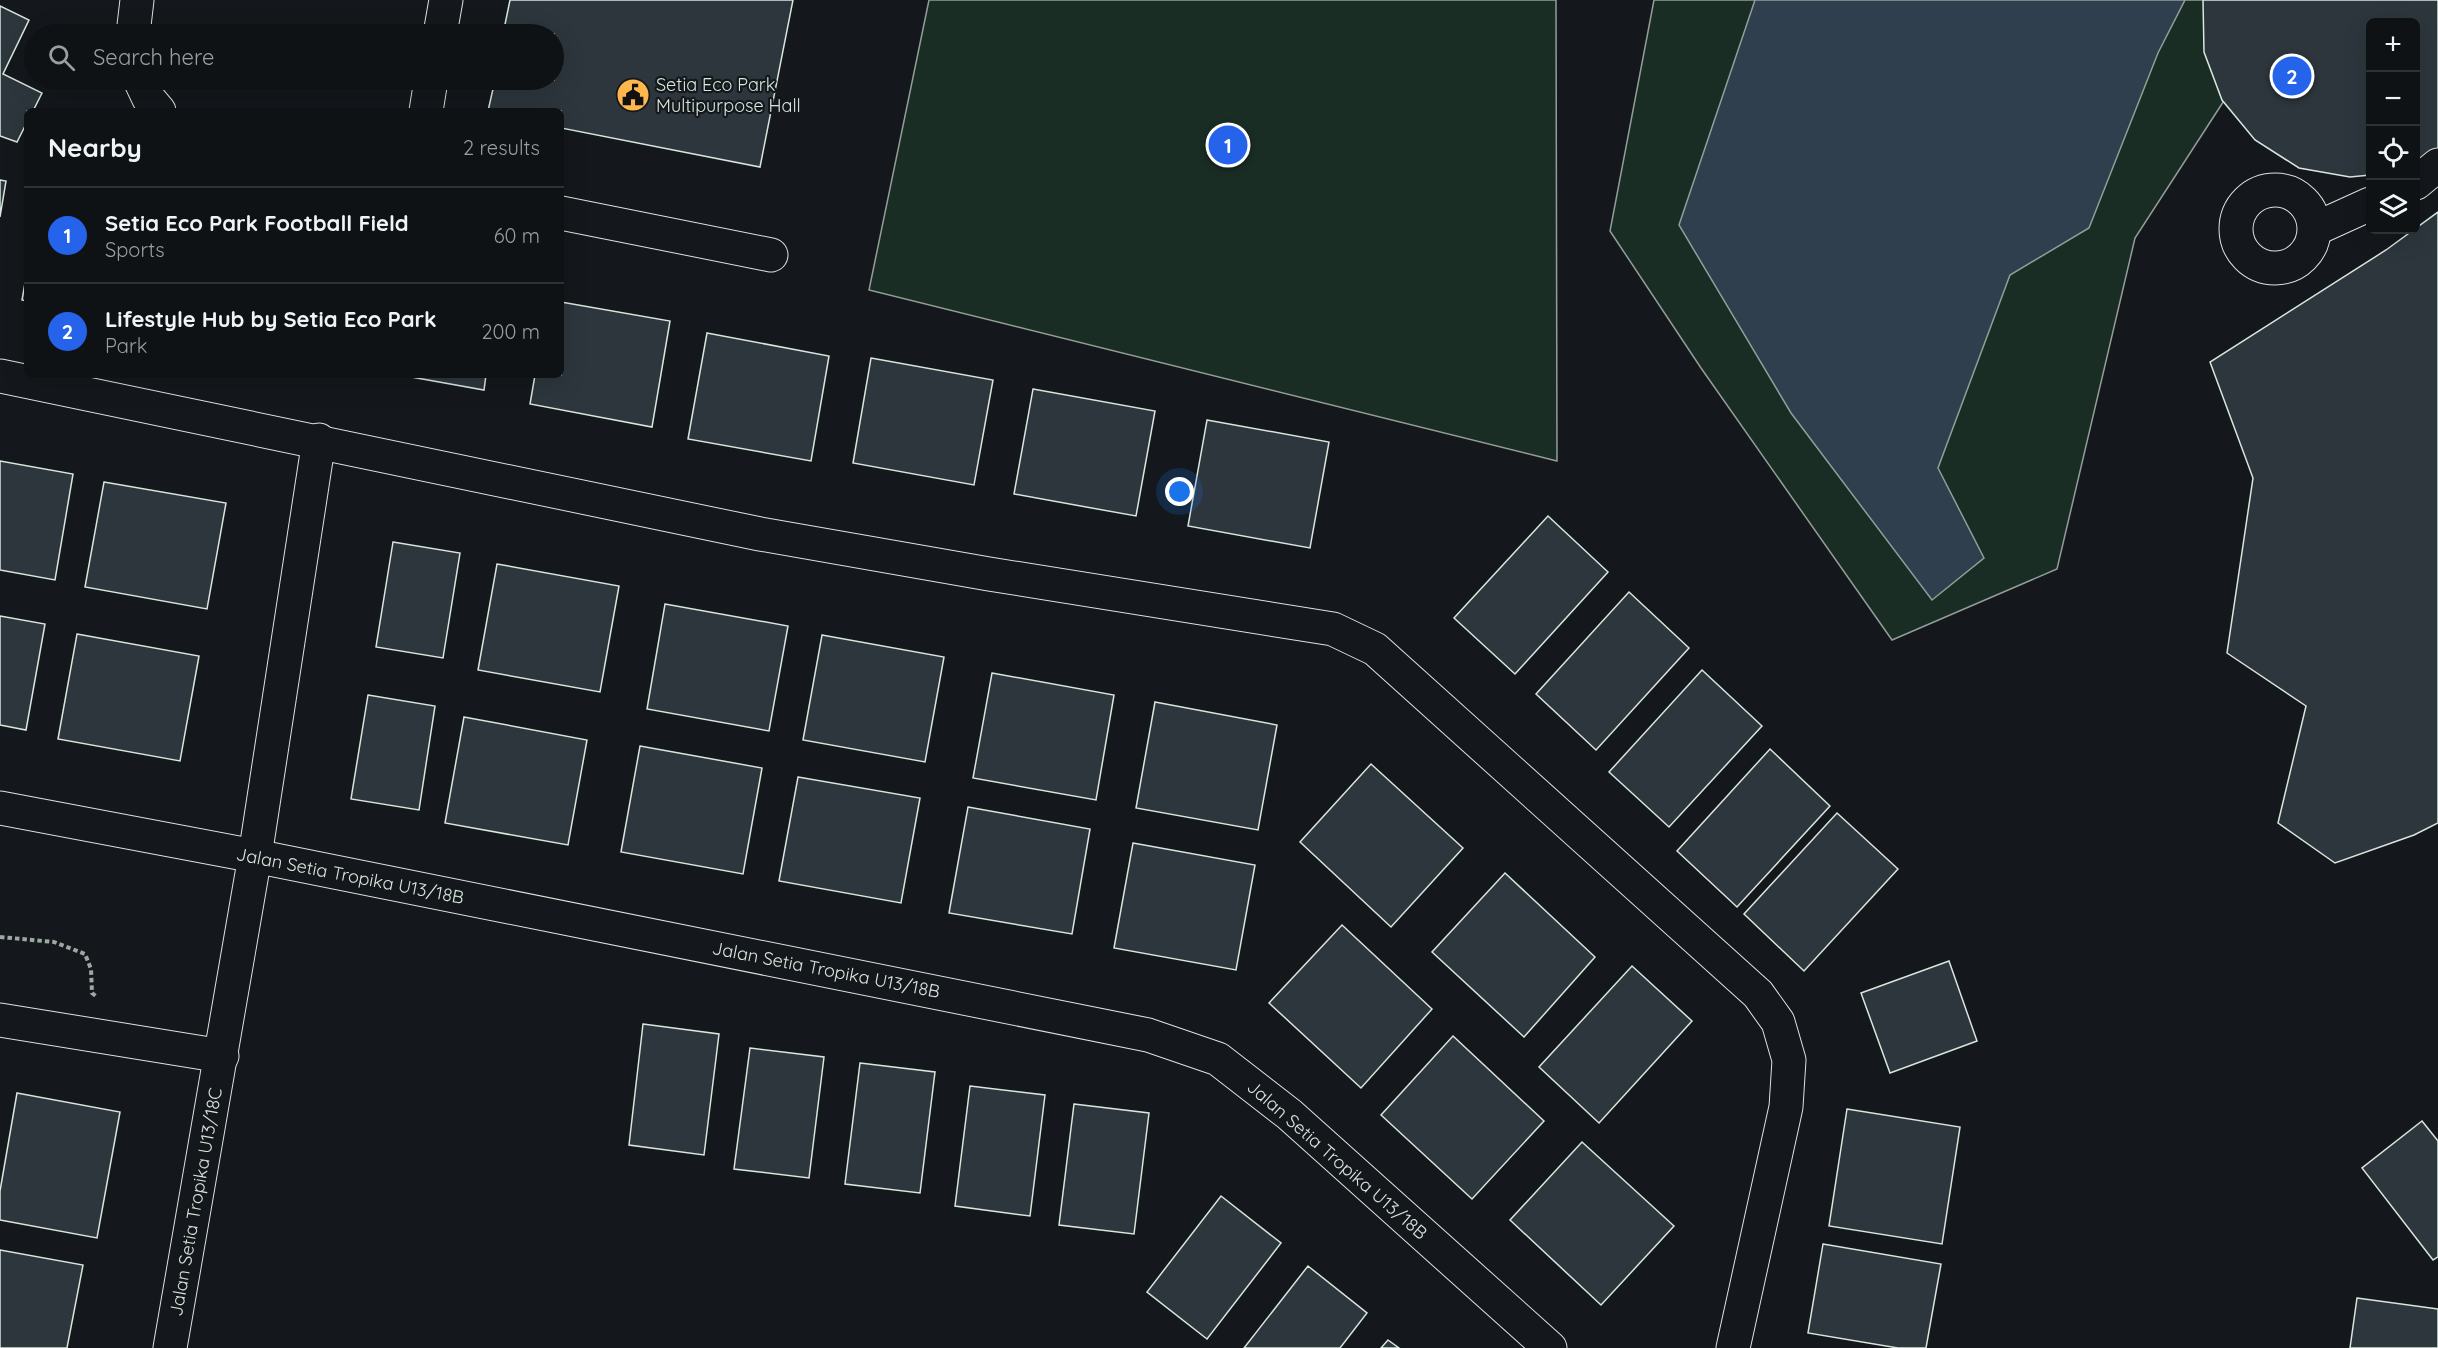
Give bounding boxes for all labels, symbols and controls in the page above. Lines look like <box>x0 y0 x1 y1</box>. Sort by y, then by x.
map controls <box>2366 18 2420 234</box>
button: + <box>2366 18 2420 72</box>
search box <box>24 24 564 90</box>
icon: search <box>45 41 78 74</box>
text: Search here <box>93 43 214 71</box>
pin: 2 <box>2272 54 2312 98</box>
button: − <box>2366 72 2420 126</box>
place label: Setia Eco Park Multipurpose Hall <box>656 73 801 117</box>
public building icon: Setia Eco Park Multipurpose Hall <box>615 77 651 113</box>
pin: 1 <box>1208 122 1248 168</box>
button: locate <box>2366 126 2420 180</box>
text: Nearby <box>48 131 142 164</box>
text: 2 results <box>463 135 540 160</box>
button: layers <box>2366 180 2420 234</box>
text: Setia Eco Park Football Field <box>105 209 409 237</box>
text: 1 <box>64 223 71 248</box>
text: 60 m <box>494 223 540 248</box>
text: Sports <box>105 237 165 262</box>
text: Lifestyle Hub by Setia Eco Park <box>105 305 437 333</box>
text: 2 <box>62 319 73 344</box>
text: 200 m <box>481 319 540 344</box>
text: Park <box>105 333 147 358</box>
your location <box>1165 477 1194 506</box>
street label: Jalan Setia Tropika U13/18B <box>234 842 466 909</box>
street label: Jalan Setia Tropika U13/18B <box>710 936 942 1003</box>
street label: Jalan Setia Tropika U13/18B <box>1242 1075 1432 1244</box>
street label: Jalan Setia Tropika U13/18C <box>164 1086 227 1318</box>

